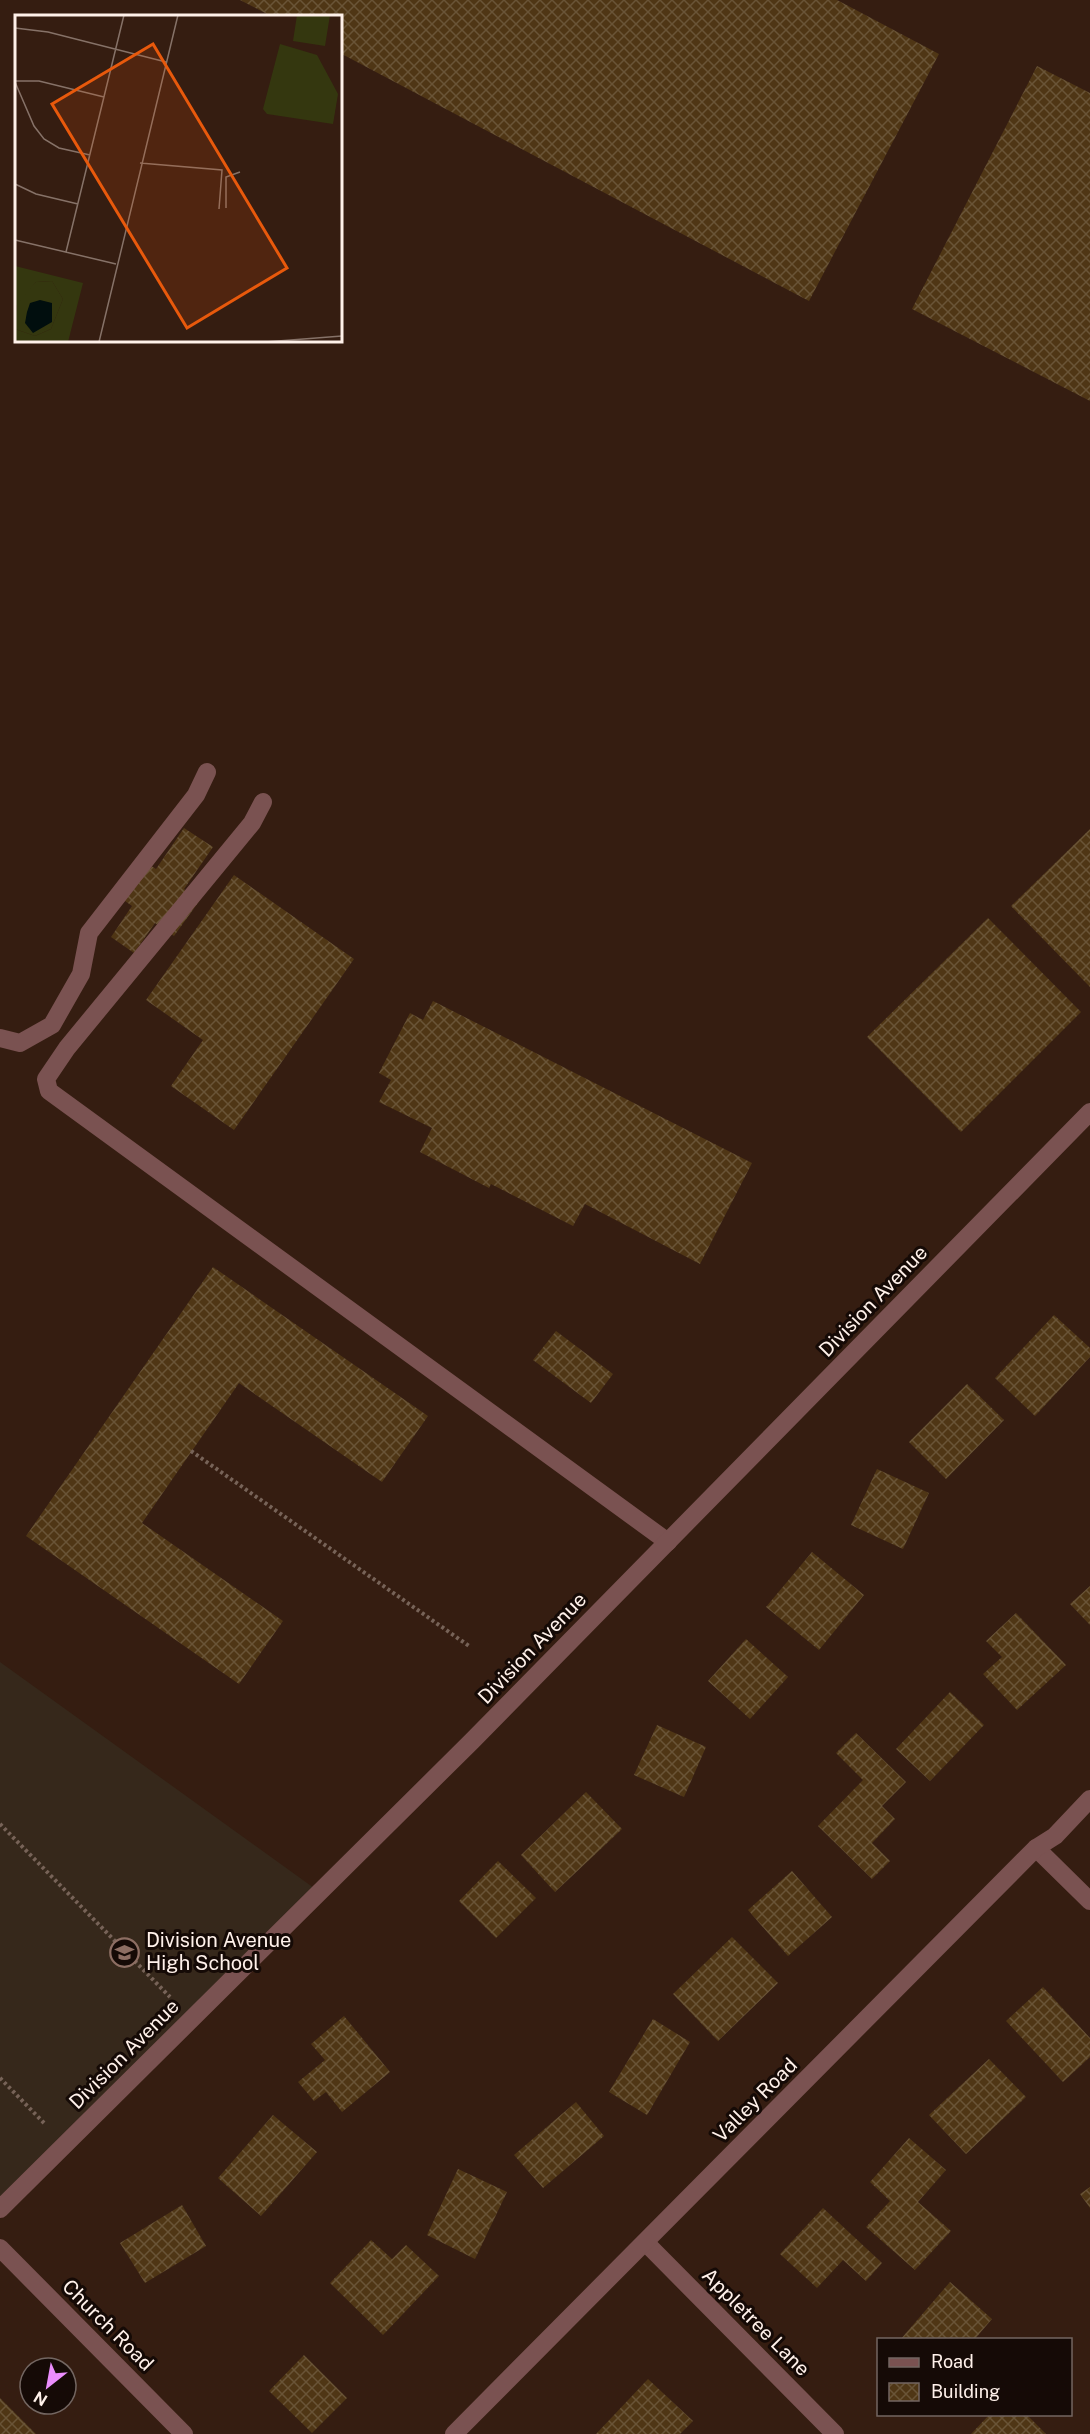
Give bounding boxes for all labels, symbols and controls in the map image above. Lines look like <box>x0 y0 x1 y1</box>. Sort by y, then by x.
inset map <box>15 15 342 342</box>
street label: Division Avenue <box>814 1240 932 1362</box>
street label: Division Avenue <box>473 1587 591 1709</box>
place label: Division Avenue High School <box>146 1928 291 1975</box>
school or university icon: Division Avenue High School <box>109 1936 141 1968</box>
street label: Division Avenue <box>64 1994 184 2114</box>
street label: Valley Road <box>708 2053 802 2147</box>
street label: Appletree Lane <box>697 2263 815 2381</box>
street label: Church Road <box>57 2274 159 2376</box>
legend <box>877 2338 1072 2416</box>
text: Road <box>931 2351 974 2372</box>
north arrow <box>18 2356 78 2416</box>
text: Building <box>931 2381 1000 2402</box>
text: N <box>30 2387 51 2410</box>

